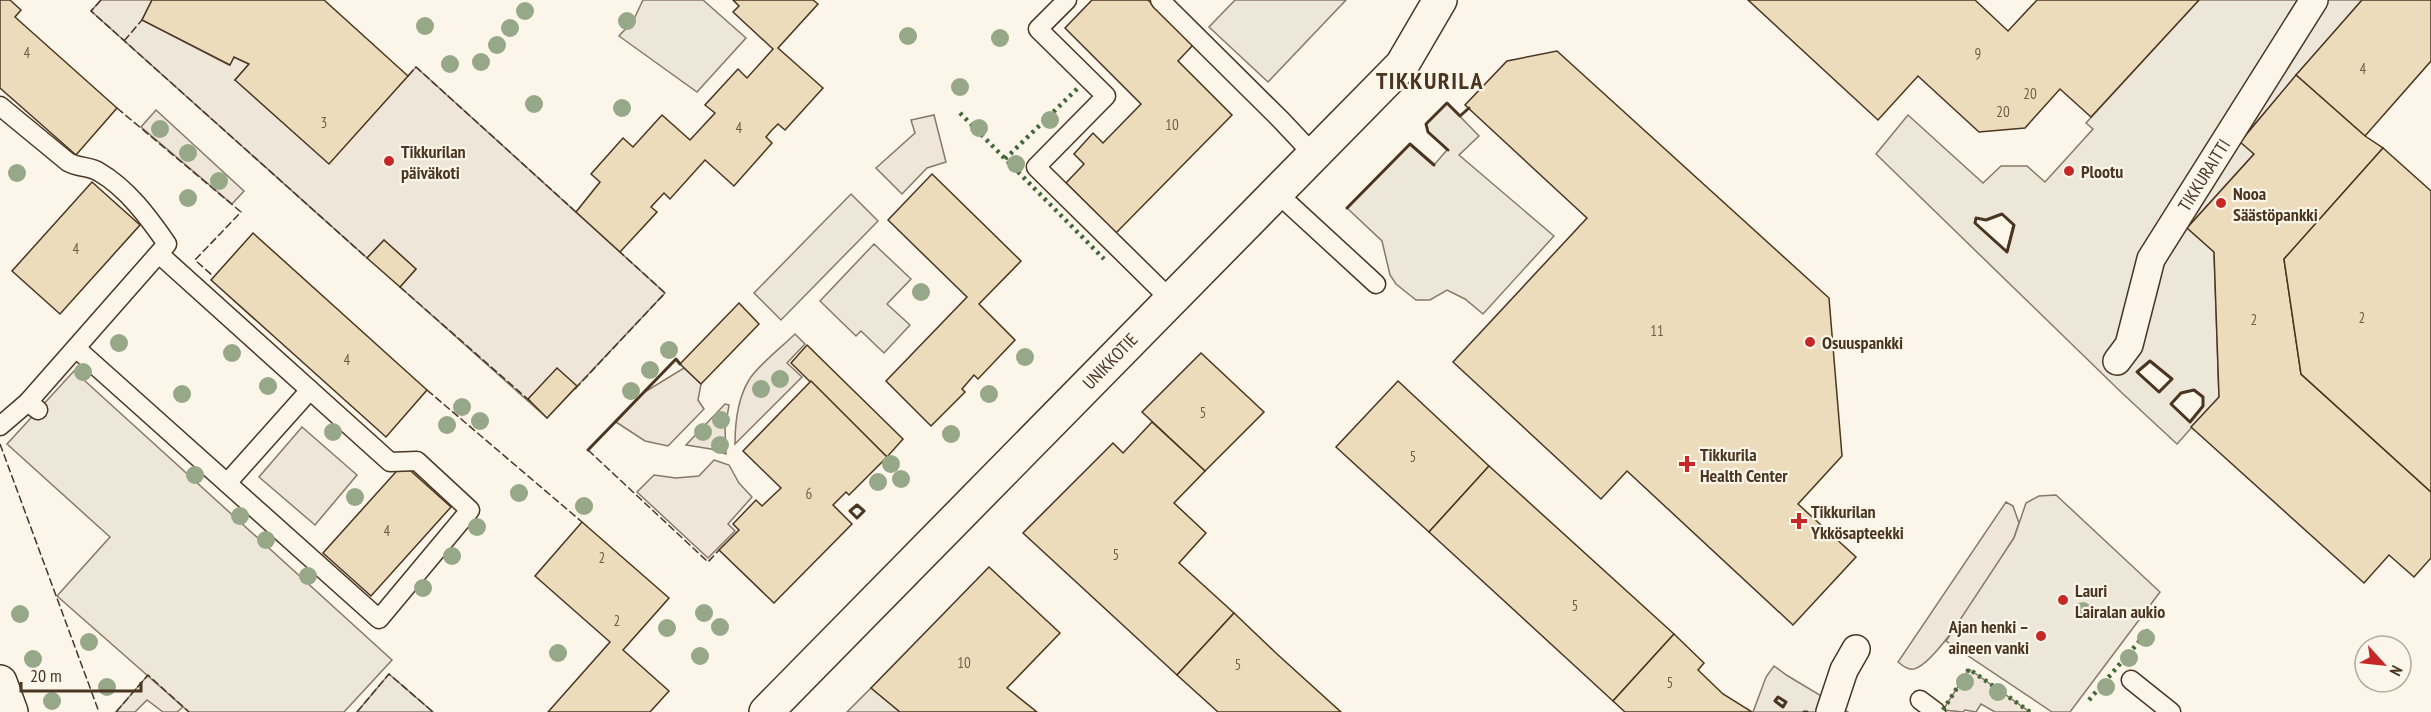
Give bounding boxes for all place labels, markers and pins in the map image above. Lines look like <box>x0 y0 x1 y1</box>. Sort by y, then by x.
place label: Tikkurilan päiväkoti <box>401 140 466 184</box>
marker: Tikkurilan päiväkoti <box>382 154 396 168</box>
place label: Plootu <box>2081 160 2123 183</box>
marker: Plootu <box>2062 164 2076 178</box>
place label: Nooa Säästöpankki <box>2233 182 2318 226</box>
marker: Nooa Säästöpankki <box>2214 196 2228 210</box>
place label: Osuuspankki <box>1822 331 1903 354</box>
marker: Osuuspankki <box>1803 335 1817 349</box>
place label: Tikkurila Health Center <box>1700 443 1788 487</box>
marker: Tikkurila Health Center <box>1678 455 1696 473</box>
place label: Tikkurilan Ykkösapteekki <box>1810 500 1904 544</box>
marker: Tikkurilan Ykkösapteekki <box>1792 514 1806 528</box>
place label: Lauri Lairalan aukio <box>2075 579 2165 623</box>
marker: Lauri Lairalan aukio <box>2056 593 2070 607</box>
place label: Ajan henki – aineen vanki <box>1948 615 2029 659</box>
marker: Ajan henki – aineen vanki <box>2034 629 2048 643</box>

